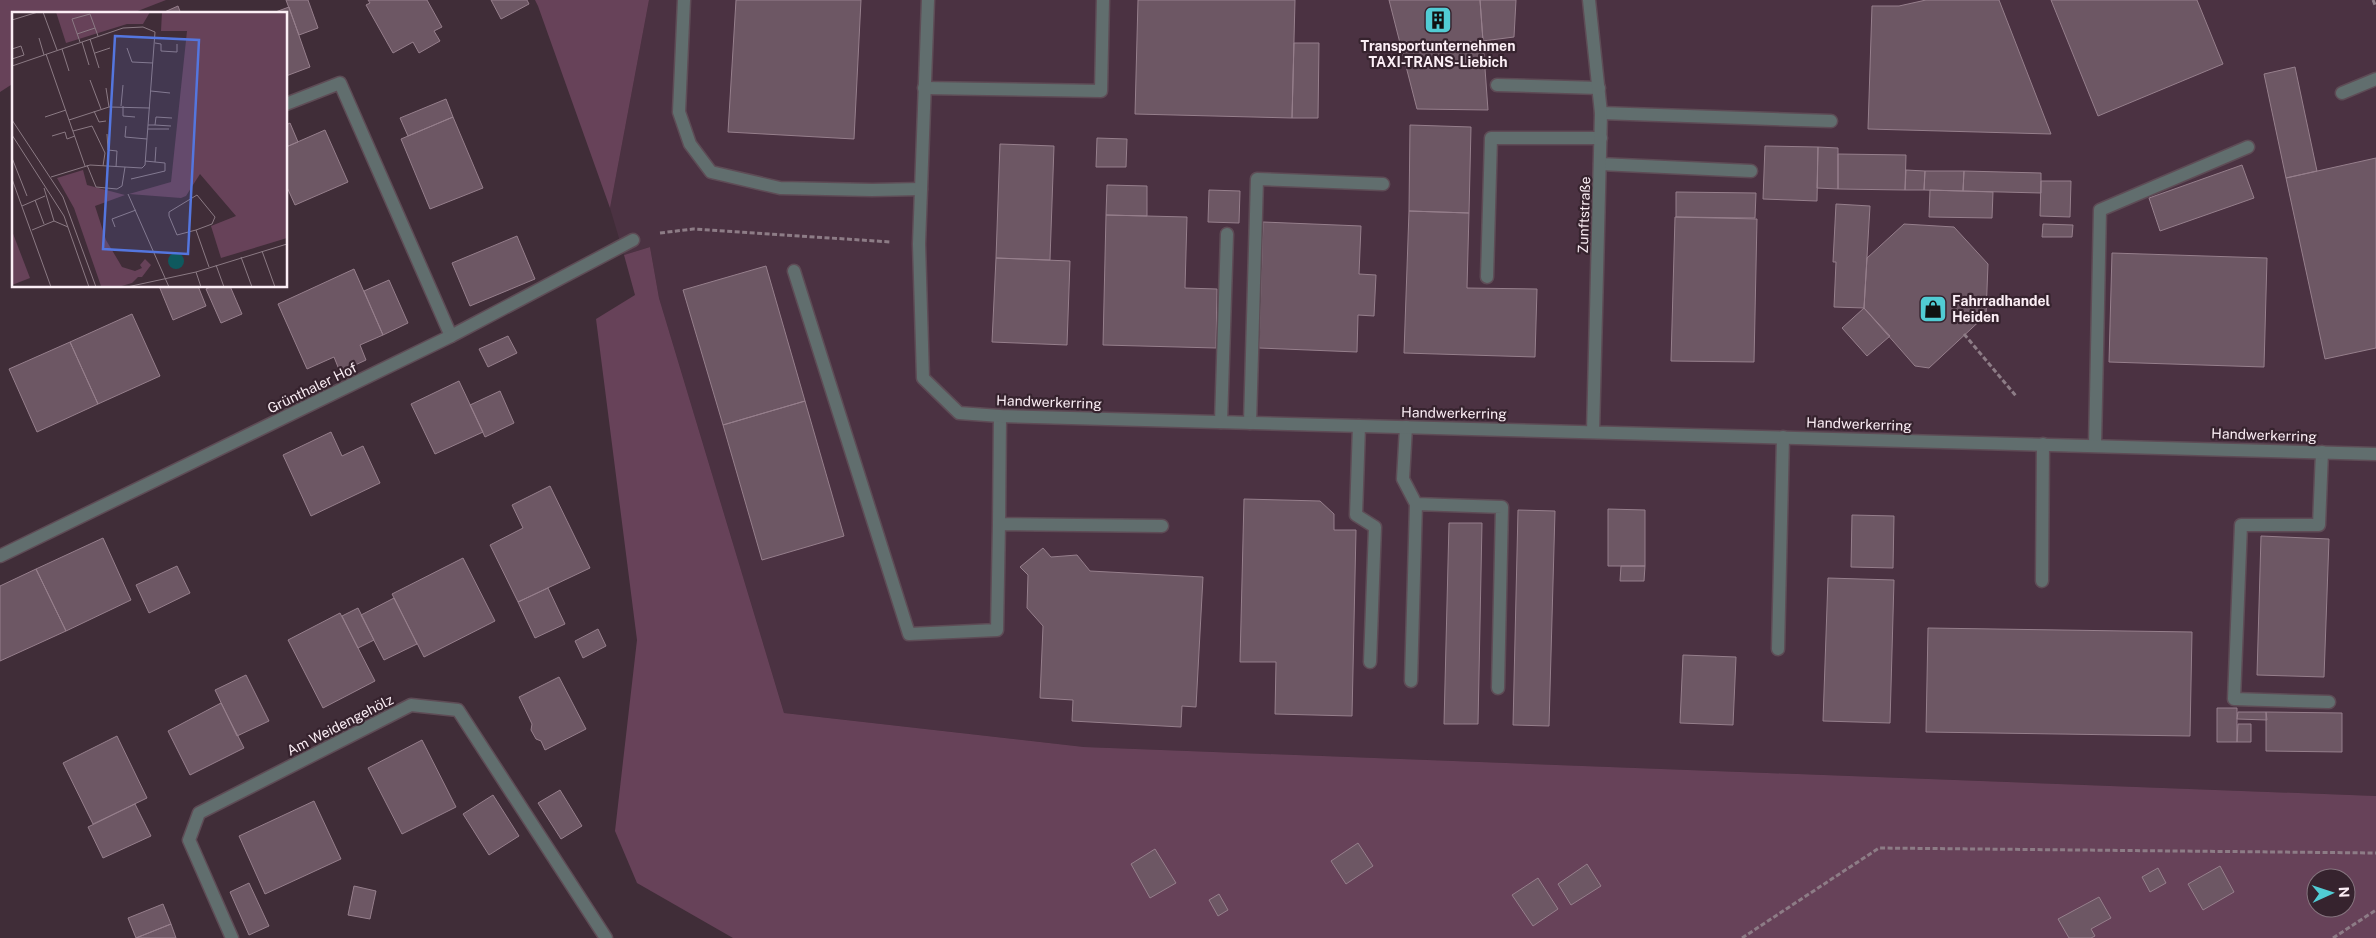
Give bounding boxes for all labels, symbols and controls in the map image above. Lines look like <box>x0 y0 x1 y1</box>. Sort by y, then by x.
building icon: Transportunternehmen TAXI-TRANS-Liebich <box>1423 5 1453 35</box>
inset map <box>12 12 288 288</box>
place label: Transportunternehmen TAXI-TRANS-Liebich <box>1360 38 1516 70</box>
street label: Zunftstraße <box>1575 176 1593 254</box>
place label: Fahrradhandel Heiden <box>1952 293 2051 325</box>
shop icon: Fahrradhandel Heiden <box>1918 294 1948 324</box>
street label: Grünthaler Hof <box>265 359 360 417</box>
street label: Handwerkerring <box>996 392 1102 412</box>
street label: Handwerkerring <box>1401 404 1507 422</box>
street label: Handwerkerring <box>1806 414 1912 434</box>
street label: Handwerkerring <box>2211 425 2317 445</box>
street label: Am Weidengehölz <box>284 691 396 759</box>
north arrow <box>2306 868 2356 918</box>
text: N <box>2336 886 2352 898</box>

